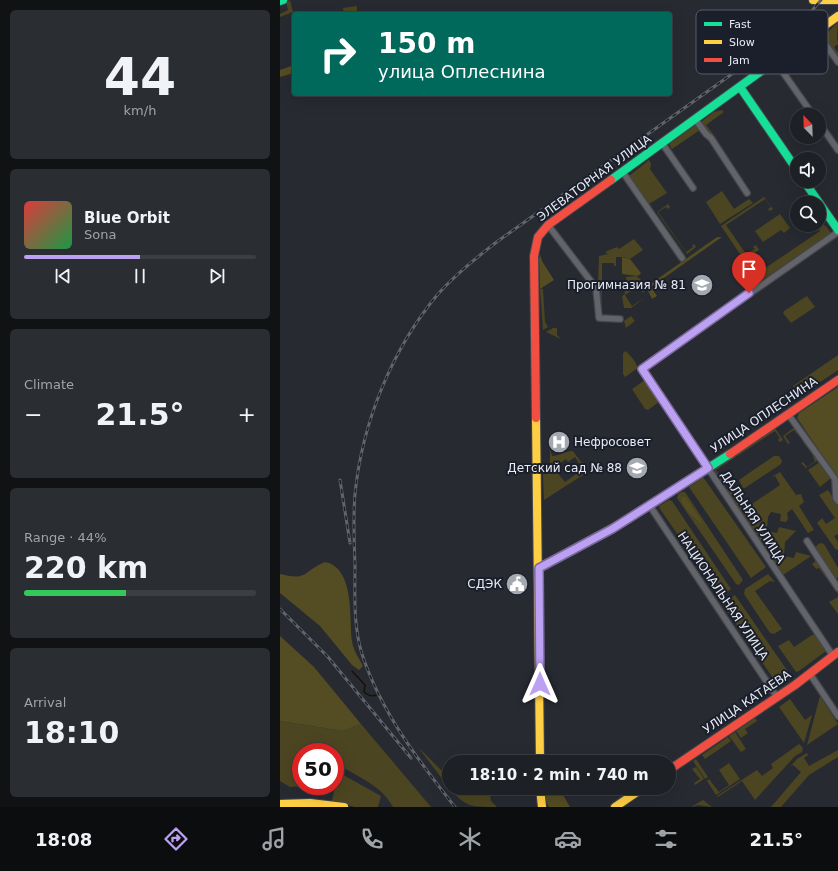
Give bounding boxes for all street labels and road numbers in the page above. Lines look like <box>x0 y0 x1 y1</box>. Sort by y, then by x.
street label: ЭЛЕВАТОРНАЯ УЛИЦА <box>534 131 654 224</box>
street label: УЛИЦА ОПЛЕСНИНА <box>708 374 821 456</box>
street label: ДАЛЬНЯЯ УЛИЦА <box>718 468 788 566</box>
street label: НАЦИОНАЛЬНАЯ УЛИЦА <box>675 529 772 663</box>
street label: УЛИЦА КАТАЕВА <box>700 667 794 737</box>

